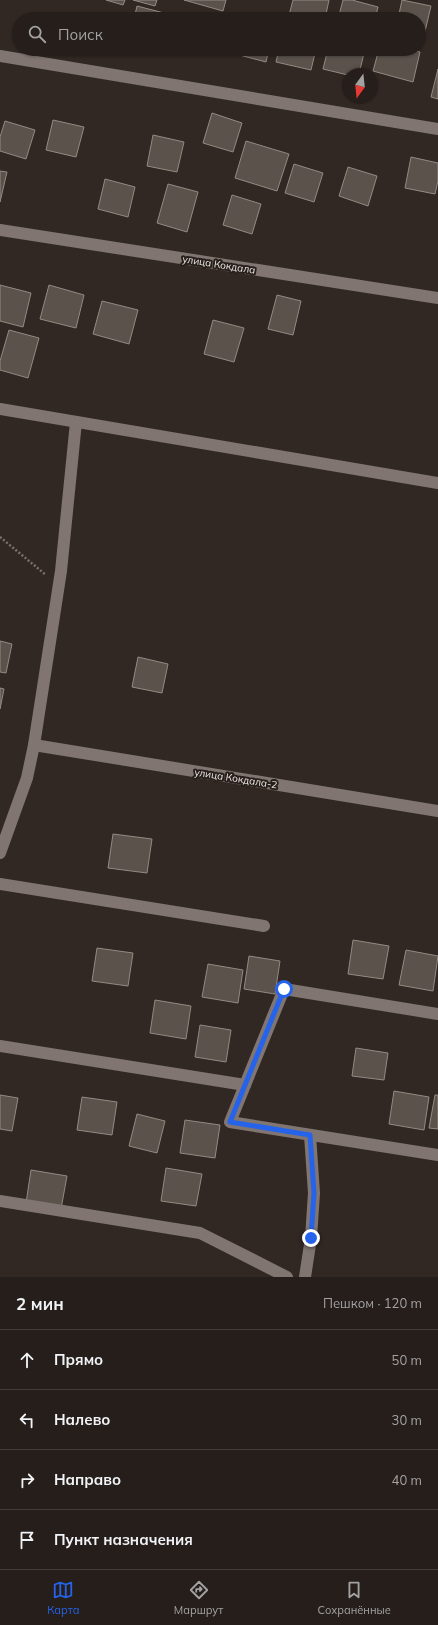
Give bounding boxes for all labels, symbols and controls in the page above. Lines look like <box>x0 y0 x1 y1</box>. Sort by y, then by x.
search box <box>12 12 426 56</box>
icon: search <box>26 23 48 45</box>
text: Поиск <box>58 25 103 44</box>
north arrow <box>342 68 378 104</box>
street label: улица Кокдала <box>182 252 256 277</box>
street label: улица Кокдала-2 <box>193 766 278 791</box>
route start <box>275 980 293 998</box>
route end <box>302 1229 320 1247</box>
text: 2 мин <box>16 1293 64 1314</box>
text: Пешком · 120 m <box>323 1295 422 1311</box>
icon: ahead <box>16 1349 38 1371</box>
text: Прямо <box>54 1350 103 1369</box>
text: 50 m <box>392 1352 422 1368</box>
icon: left <box>16 1409 38 1431</box>
text: Налево <box>54 1410 110 1429</box>
text: 30 m <box>392 1412 422 1428</box>
icon: right <box>16 1469 38 1491</box>
text: Направо <box>54 1470 121 1489</box>
text: 40 m <box>392 1472 422 1488</box>
icon: arrive <box>16 1529 38 1551</box>
text: Пункт назначения <box>54 1530 193 1549</box>
tab: Карта <box>47 1579 80 1617</box>
tab: Маршрут <box>174 1579 223 1617</box>
tab: Сохранённые <box>318 1579 391 1617</box>

